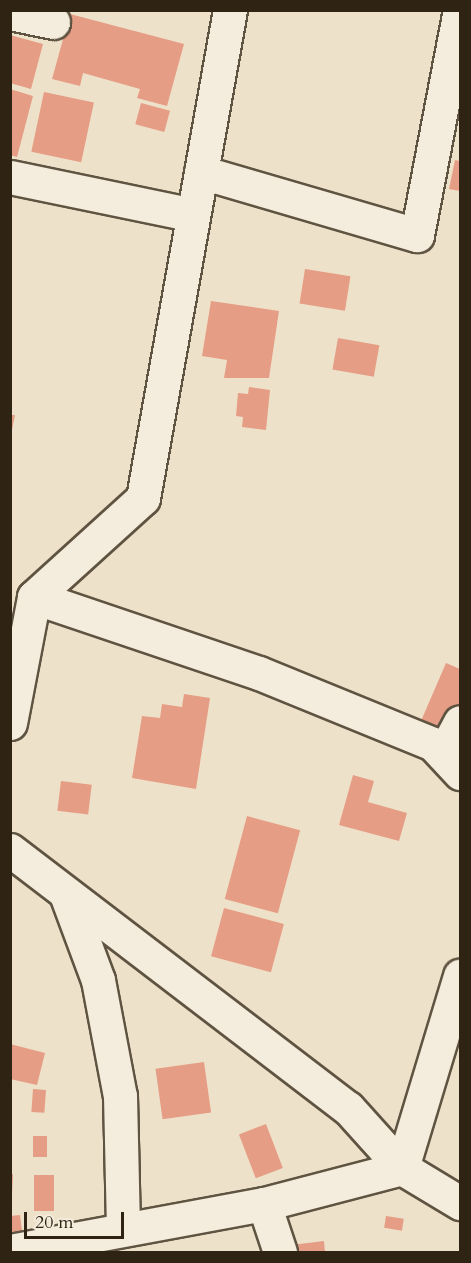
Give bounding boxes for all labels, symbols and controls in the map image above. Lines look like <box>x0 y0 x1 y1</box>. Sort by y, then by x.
scale bar <box>27 1200 128 1238</box>
text: 20 m <box>35 1210 74 1235</box>

